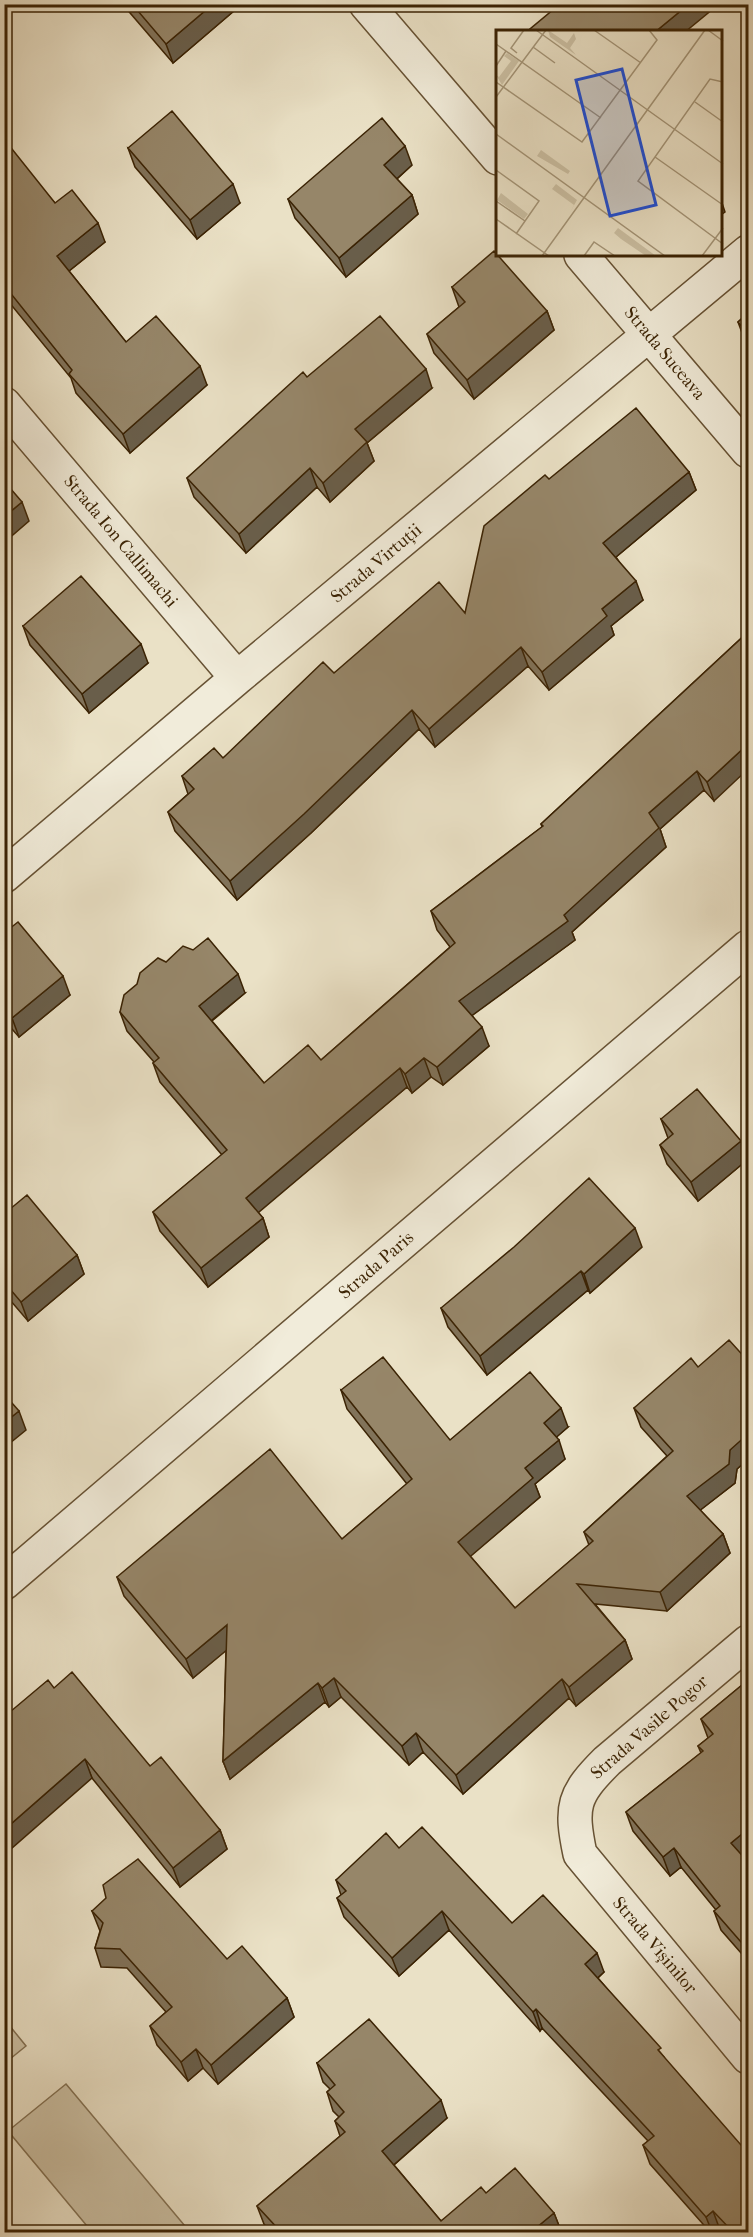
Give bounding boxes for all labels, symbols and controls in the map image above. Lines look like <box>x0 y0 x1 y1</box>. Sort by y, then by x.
inset map <box>496 30 723 256</box>
street label: Strada Suceava <box>620 303 710 405</box>
street label: Strada Ion Callimachi <box>59 471 182 612</box>
street label: Strada Virtuții <box>327 519 427 607</box>
street label: Strada Paris <box>335 1227 418 1304</box>
street label: Strada Vasile Pogor <box>587 1671 712 1784</box>
street label: Strada Vișinilor <box>608 1893 701 1998</box>

